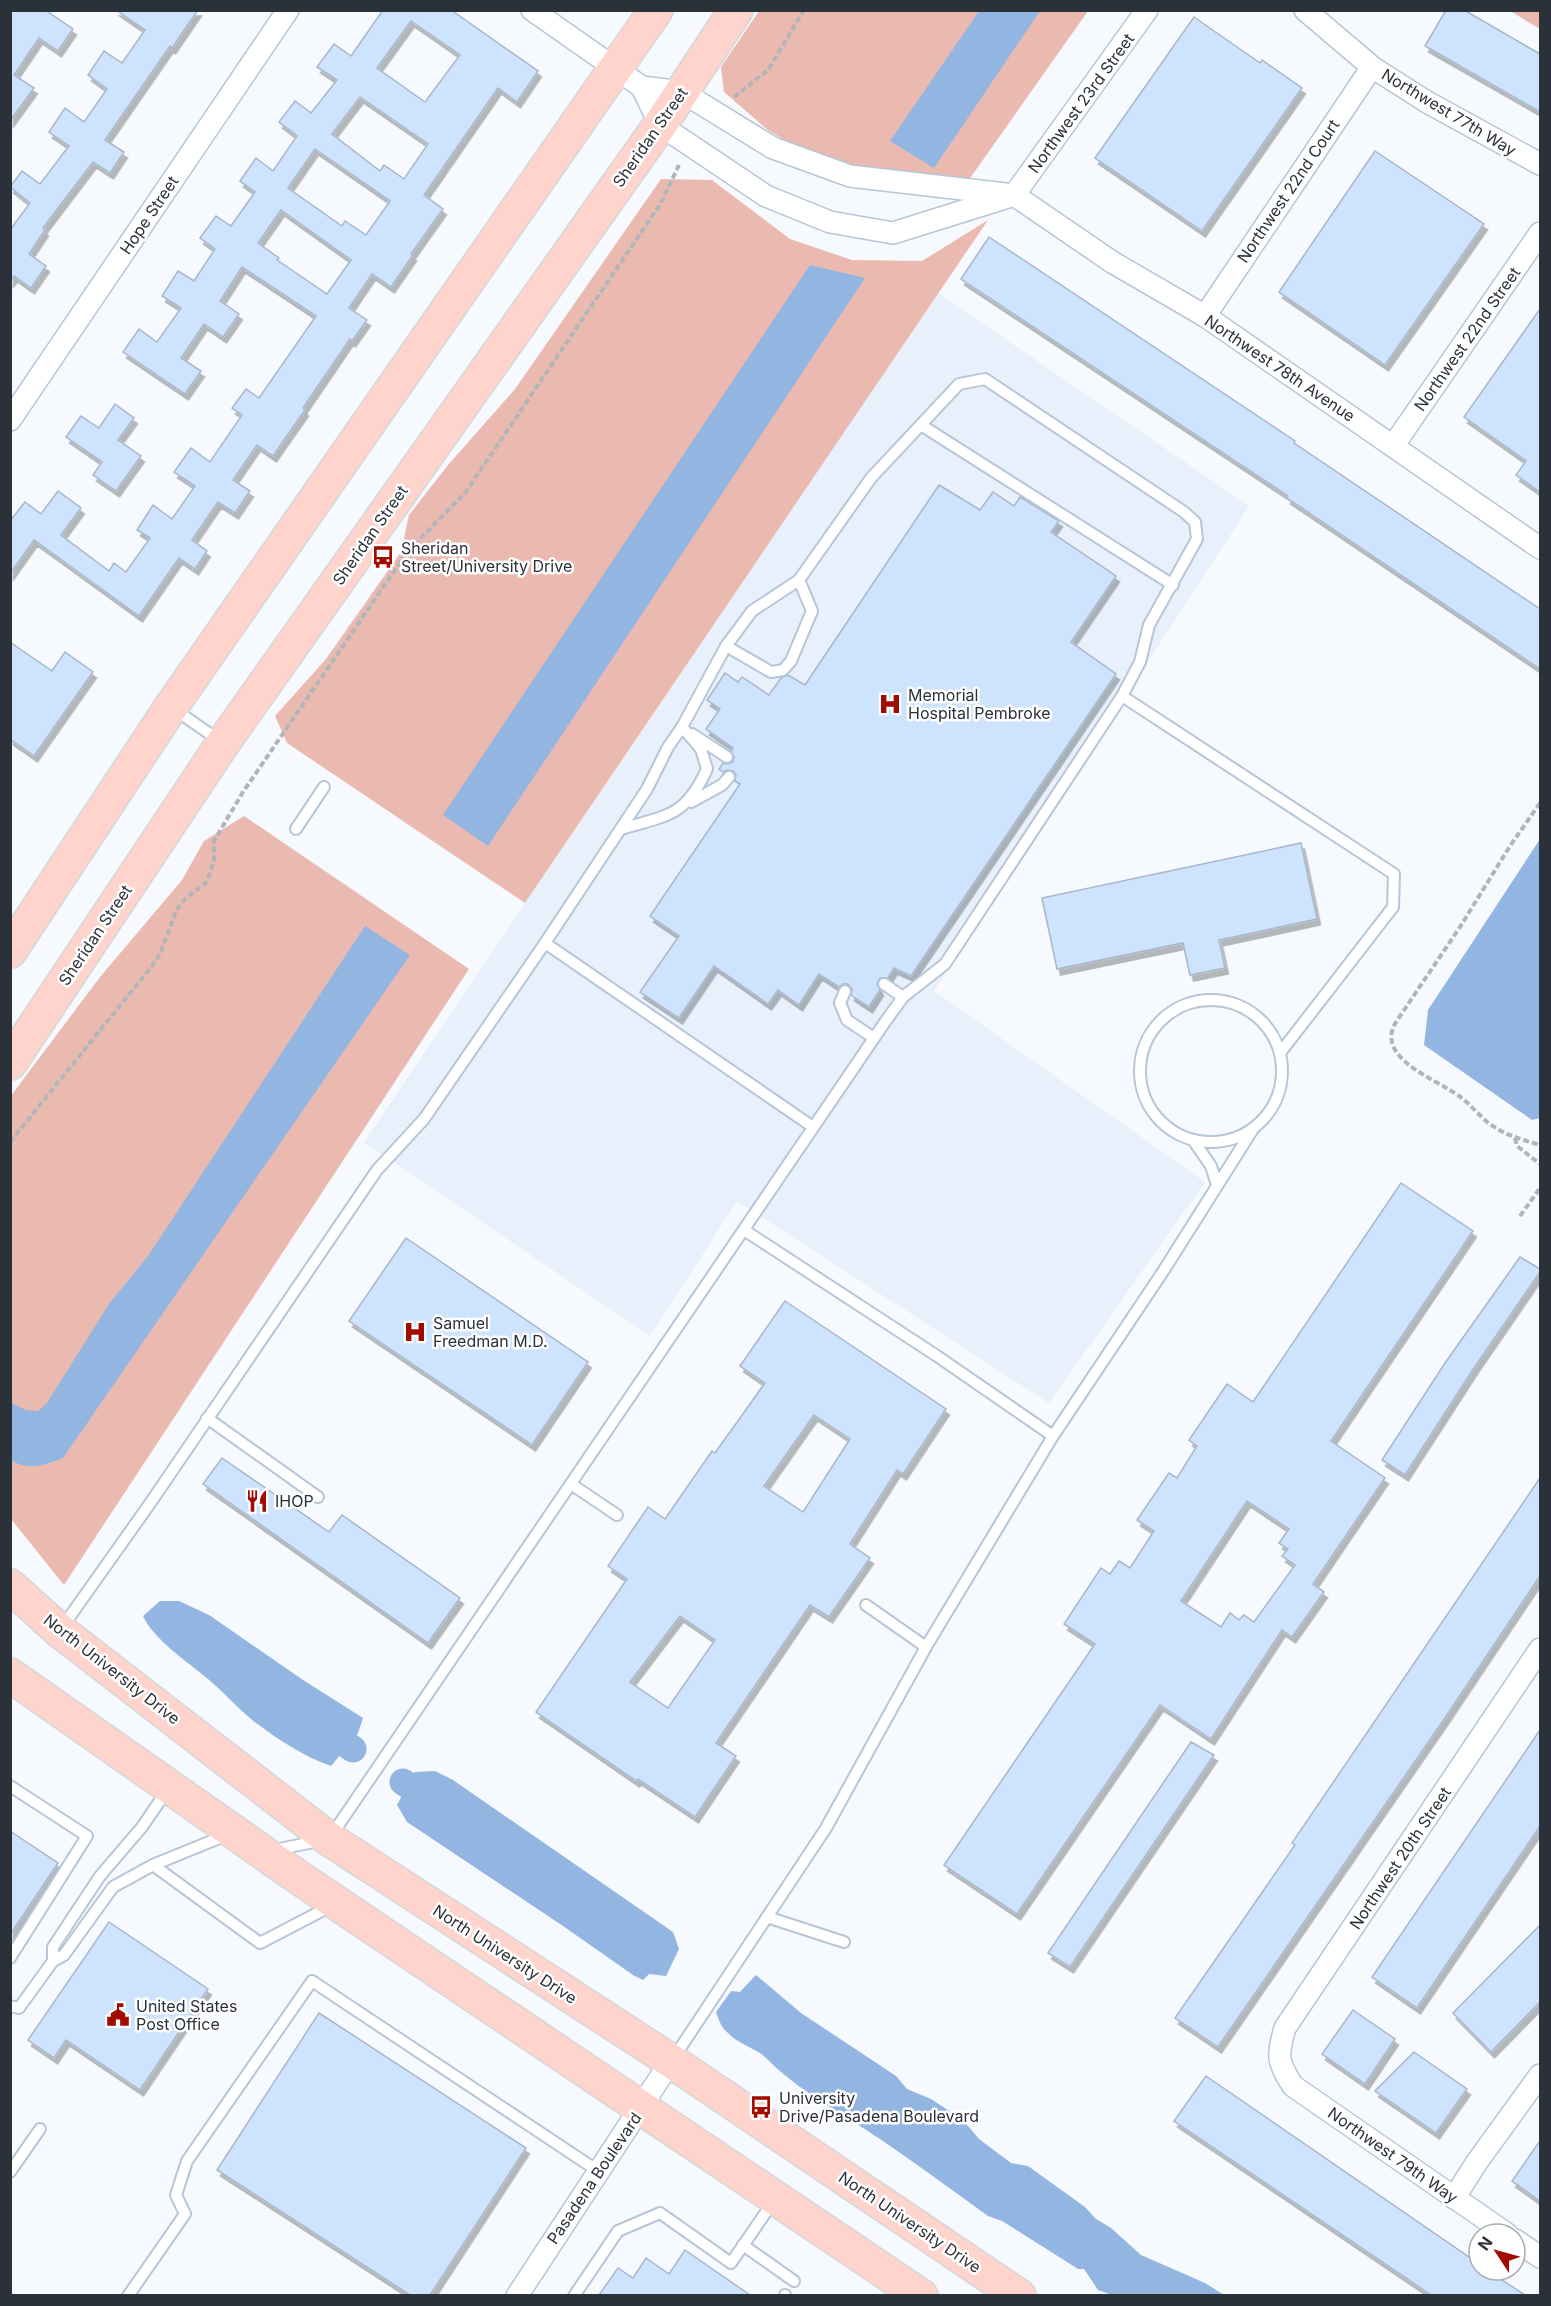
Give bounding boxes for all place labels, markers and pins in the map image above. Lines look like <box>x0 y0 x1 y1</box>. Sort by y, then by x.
place label: Sheridan Street/University Drive <box>401 538 572 576</box>
bus stop icon: Sheridan Street/University Drive <box>370 544 396 570</box>
place label: Memorial Hospital Pembroke <box>908 685 1051 723</box>
hospital icon: Memorial Hospital Pembroke <box>877 691 903 717</box>
place label: Samuel Freedman M.D. <box>433 1313 548 1351</box>
hospital icon: Samuel Freedman M.D. <box>402 1319 428 1345</box>
restaurant icon: IHOP <box>244 1488 270 1514</box>
place label: IHOP <box>275 1491 314 1511</box>
place label: United States Post Office <box>136 1996 237 2034</box>
public building icon: United States Post Office <box>105 2002 131 2028</box>
place label: University Drive/Pasadena Boulevard <box>779 2088 979 2126</box>
bus stop icon: University Drive/Pasadena Boulevard <box>748 2094 774 2120</box>

